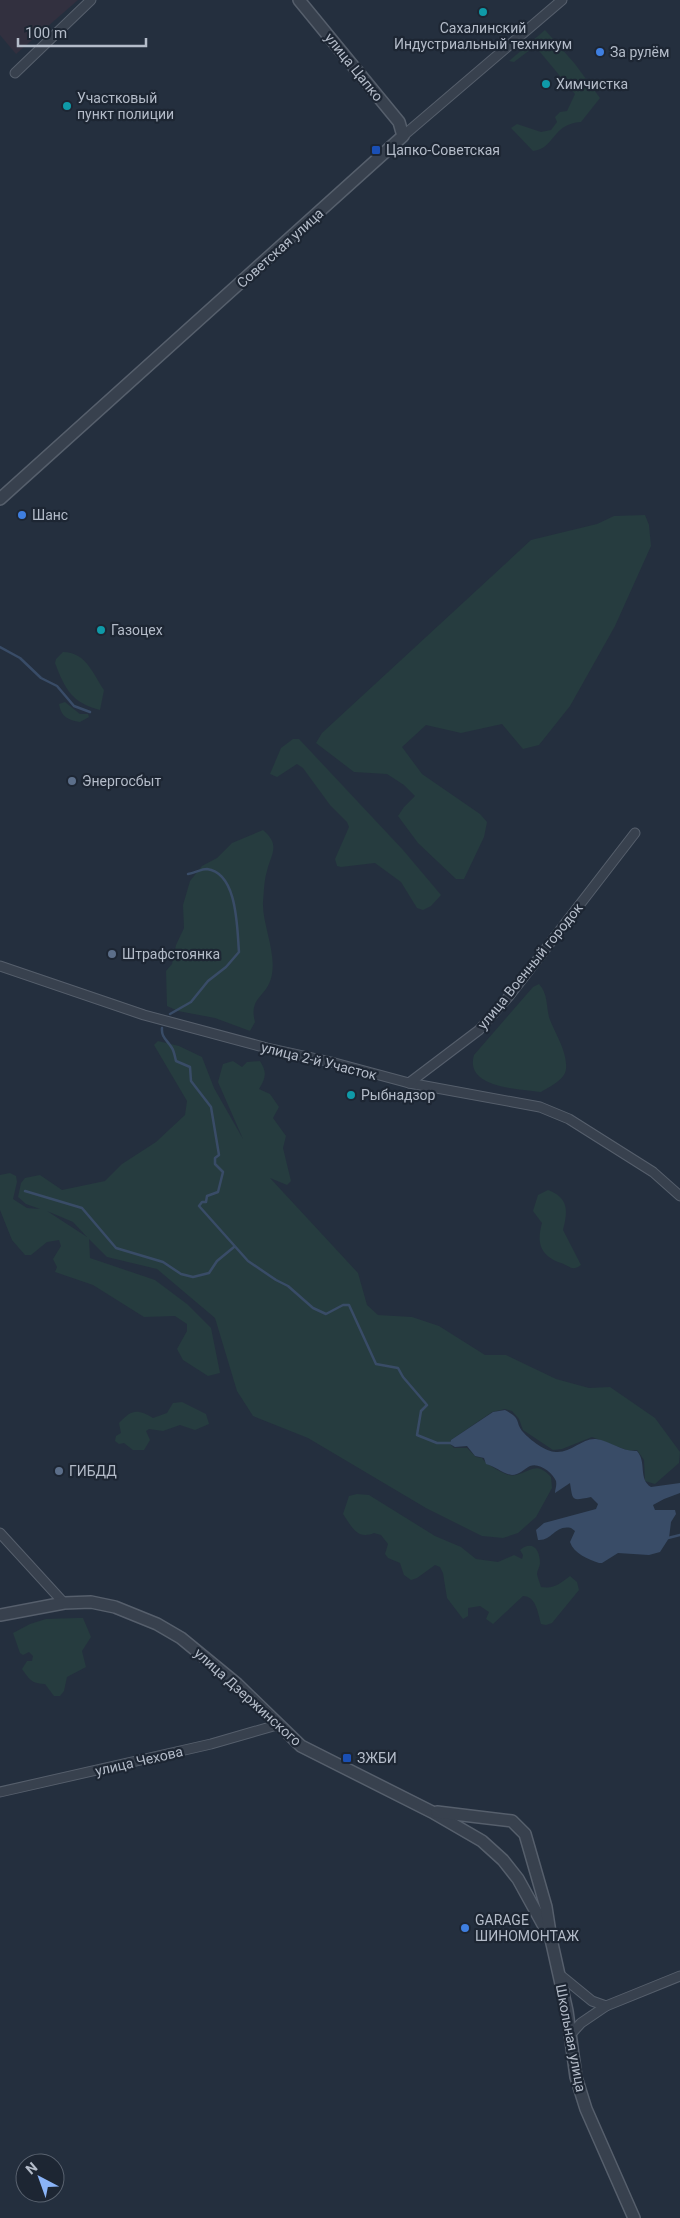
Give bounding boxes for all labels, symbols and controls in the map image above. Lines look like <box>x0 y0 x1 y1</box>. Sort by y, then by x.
marker: Сахалинский Индустриальный техникум <box>477 6 489 18</box>
scale bar <box>18 15 145 47</box>
place label: Сахалинский Индустриальный техникум <box>394 20 572 52</box>
text: 100 m <box>25 24 67 42</box>
street label: улица Цапко <box>322 30 386 104</box>
place label: За рулём <box>610 44 669 60</box>
marker: За рулём <box>594 46 606 58</box>
place label: Химчистка <box>556 76 628 92</box>
marker: Химчистка <box>540 78 552 90</box>
place label: Участковый пункт полиции <box>77 90 174 122</box>
marker: Участковый пункт полиции <box>61 100 73 112</box>
place label: Цапко-Советская <box>386 142 500 158</box>
marker: Цапко-Советская <box>370 144 382 156</box>
street label: Советская улица <box>233 205 327 291</box>
place label: Шанс <box>32 507 68 523</box>
marker: Шанс <box>16 509 28 521</box>
place label: Газоцех <box>111 622 163 638</box>
marker: Газоцех <box>95 624 107 636</box>
place label: Энергосбыт <box>82 773 161 789</box>
marker: Энергосбыт <box>66 775 78 787</box>
street label: улица Военный городок <box>474 899 586 1032</box>
place label: Штрафстоянка <box>122 946 220 962</box>
marker: Штрафстоянка <box>106 948 118 960</box>
street label: улица 2-й Участок <box>260 1039 379 1083</box>
place label: Рыбнадзор <box>361 1087 436 1103</box>
marker: Рыбнадзор <box>345 1089 357 1101</box>
place label: ГИБДД <box>69 1463 117 1479</box>
marker: ГИБДД <box>53 1465 65 1477</box>
street label: улица Дзержинского <box>191 1645 305 1749</box>
street label: улица Чехова <box>94 1743 184 1779</box>
place label: ЗЖБИ <box>357 1750 397 1766</box>
marker: ЗЖБИ <box>341 1752 353 1764</box>
place label: GARAGE ШИНОМОНТАЖ <box>475 1912 579 1944</box>
marker: GARAGE ШИНОМОНТАЖ <box>459 1922 471 1934</box>
street label: Школьная улица <box>553 1983 589 2093</box>
north arrow <box>15 2153 65 2203</box>
text: N <box>22 2159 40 2177</box>

